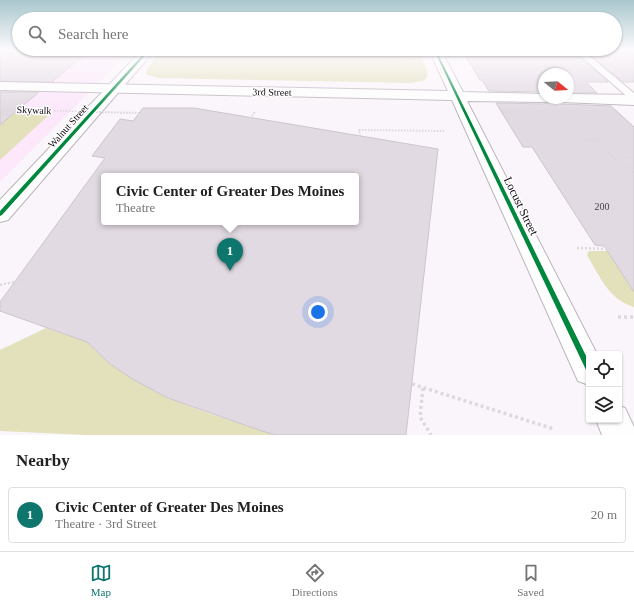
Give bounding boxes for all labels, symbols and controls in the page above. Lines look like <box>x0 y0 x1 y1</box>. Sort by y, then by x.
search box <box>12 12 622 56</box>
icon: search <box>26 23 48 45</box>
text: Search here <box>58 26 128 42</box>
north arrow <box>538 68 574 104</box>
street label: 3rd Street <box>252 86 292 98</box>
street label: Walnut Street <box>46 102 90 150</box>
street label: Skywalk <box>16 104 52 116</box>
popup <box>101 173 359 225</box>
street label: Locust Street <box>501 174 542 238</box>
text: Civic Center of Greater Des Moines <box>116 183 344 199</box>
text: Theatre <box>116 200 155 215</box>
house number: 200 <box>595 201 610 212</box>
pin: 1 <box>217 238 243 271</box>
your location <box>308 302 328 322</box>
map controls <box>586 351 622 423</box>
button: locate <box>586 351 622 387</box>
button: layers <box>586 387 622 423</box>
text: Nearby <box>16 451 70 470</box>
text: Civic Center of Greater Des Moines <box>55 499 284 515</box>
text: 1 <box>27 507 33 522</box>
text: 20 m <box>591 507 617 522</box>
text: Theatre · 3rd Street <box>55 516 156 531</box>
tab: Map <box>90 562 112 598</box>
tab: Directions <box>292 562 337 598</box>
tab: Saved <box>517 562 544 598</box>

